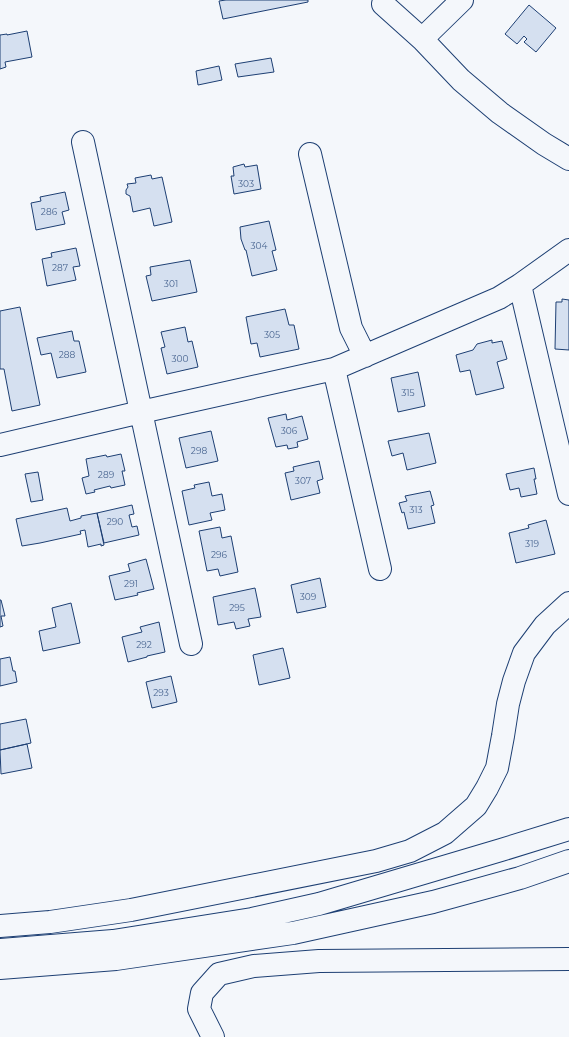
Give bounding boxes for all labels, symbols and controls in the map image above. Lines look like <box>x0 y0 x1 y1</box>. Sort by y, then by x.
house number: 303 <box>238 178 254 189</box>
house number: 286 <box>41 206 58 217</box>
house number: 304 <box>251 240 268 251</box>
house number: 287 <box>52 262 68 273</box>
house number: 301 <box>164 278 178 289</box>
house number: 305 <box>264 329 280 340</box>
house number: 288 <box>59 349 76 360</box>
house number: 300 <box>172 353 189 364</box>
house number: 315 <box>401 387 415 398</box>
house number: 306 <box>281 425 298 436</box>
house number: 298 <box>191 445 207 456</box>
house number: 289 <box>98 469 115 480</box>
house number: 307 <box>295 475 311 486</box>
house number: 313 <box>409 504 423 515</box>
house number: 290 <box>107 516 123 527</box>
house number: 319 <box>525 538 539 549</box>
house number: 296 <box>211 549 228 560</box>
house number: 291 <box>124 578 138 589</box>
house number: 309 <box>300 591 317 602</box>
house number: 295 <box>229 602 245 613</box>
house number: 292 <box>136 639 152 650</box>
house number: 293 <box>153 687 169 698</box>

